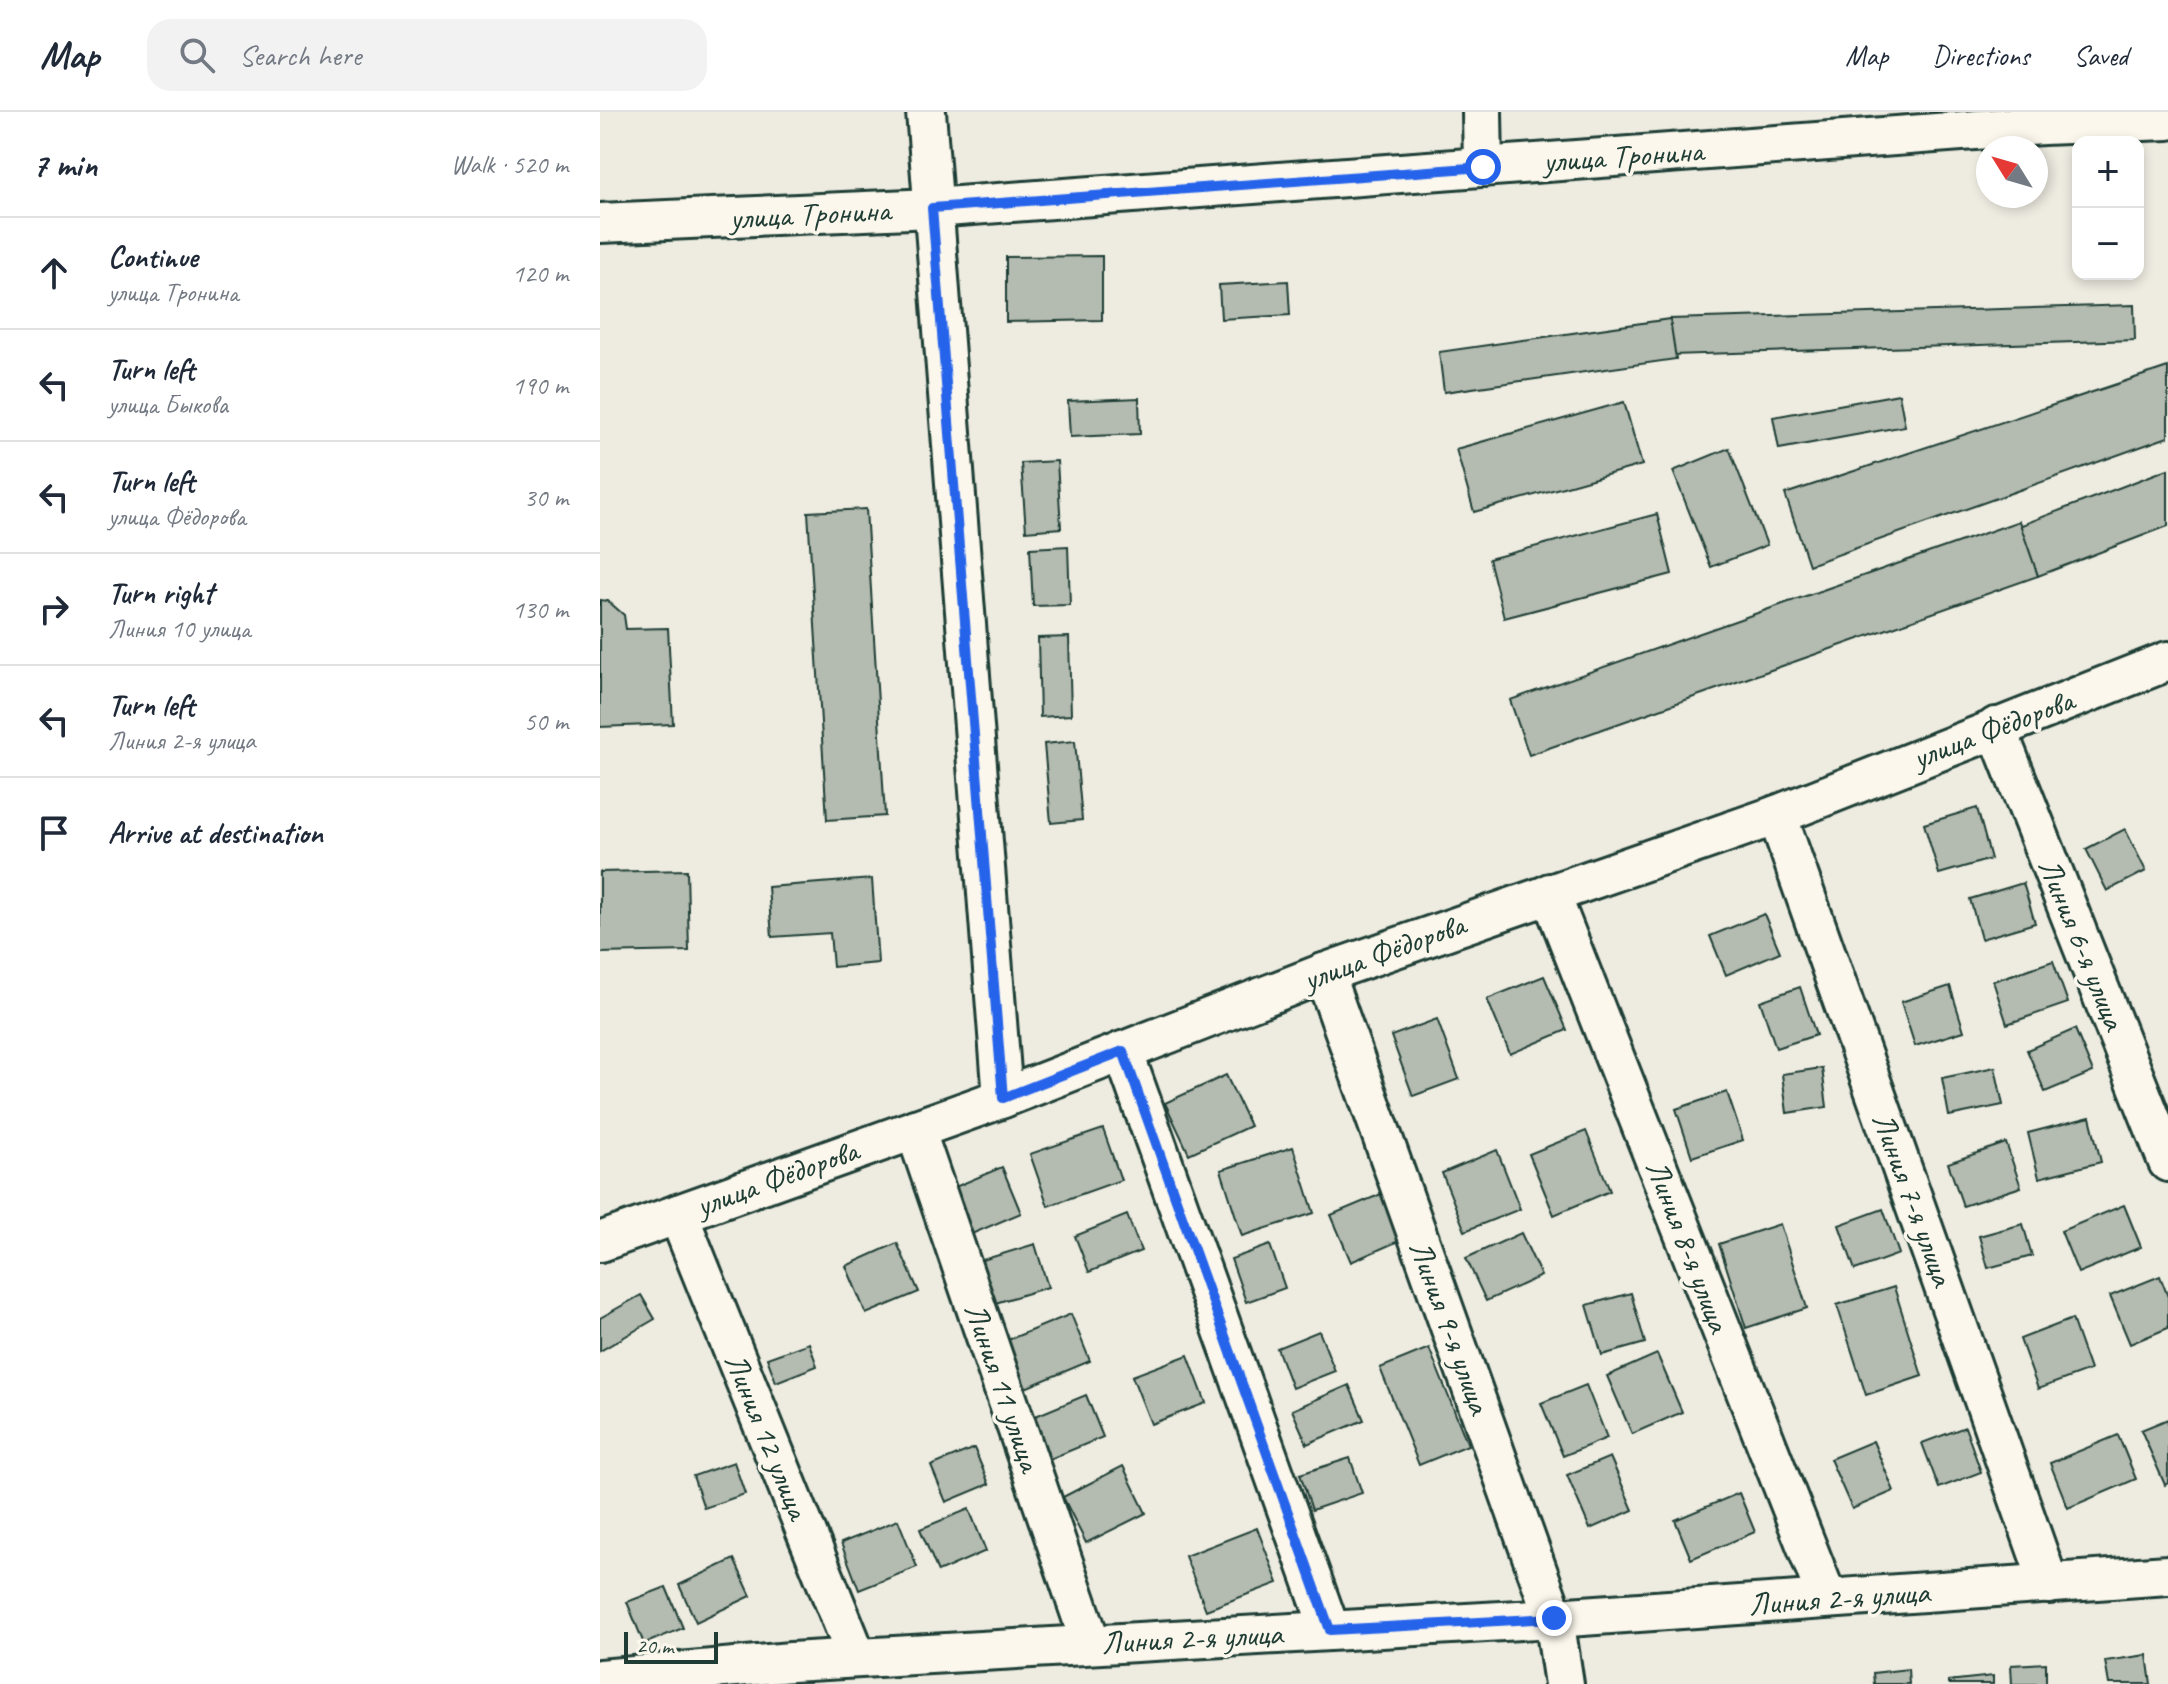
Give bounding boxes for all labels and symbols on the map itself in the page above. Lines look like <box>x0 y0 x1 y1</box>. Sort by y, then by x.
street label: улица Тронина <box>1539 130 1707 182</box>
north arrow <box>1976 136 2048 208</box>
route start <box>1465 149 1501 185</box>
street label: улица Тронина <box>727 189 894 239</box>
street label: улица Фёдорова <box>1905 678 2082 779</box>
street label: Линия 6-я улица <box>2029 852 2136 1038</box>
street label: улица Фёдорова <box>1296 903 1473 1001</box>
street label: Линия 7-я улица <box>1863 1107 1964 1293</box>
street label: улица Фёдорова <box>689 1129 866 1227</box>
street label: Линия 8-я улица <box>1636 1154 1740 1340</box>
street label: Линия 9-я улица <box>1400 1235 1501 1421</box>
street label: Линия 11 улица <box>955 1297 1052 1479</box>
street label: Линия 12 улица <box>715 1347 820 1528</box>
street label: Линия 2-я улица <box>1747 1571 1933 1625</box>
route end <box>1536 1600 1572 1636</box>
street label: Линия 2-я улица <box>1100 1613 1286 1663</box>
scale bar <box>624 1628 718 1664</box>

